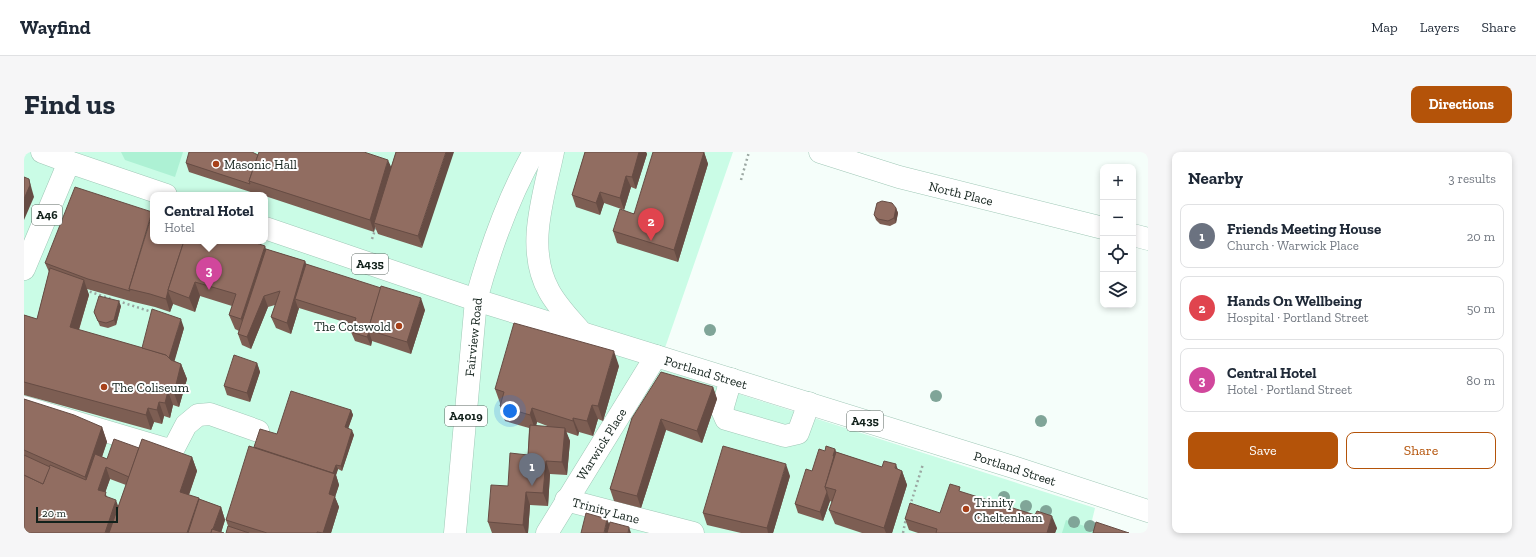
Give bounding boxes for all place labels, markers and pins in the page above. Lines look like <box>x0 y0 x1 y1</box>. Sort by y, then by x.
place label: Masonic Hall <box>224 157 297 172</box>
marker: Masonic Hall <box>211 159 221 169</box>
pin: 2 <box>638 208 664 241</box>
pin: 3 <box>196 257 222 290</box>
place label: The Cotswold <box>314 319 391 334</box>
marker: The Cotswold <box>394 321 404 331</box>
place label: The Coliseum <box>112 380 190 395</box>
marker: The Coliseum <box>99 382 109 392</box>
pin: 1 <box>519 453 545 486</box>
place label: Trinity Cheltenham <box>974 495 1043 525</box>
marker: Trinity Cheltenham <box>961 504 971 514</box>

